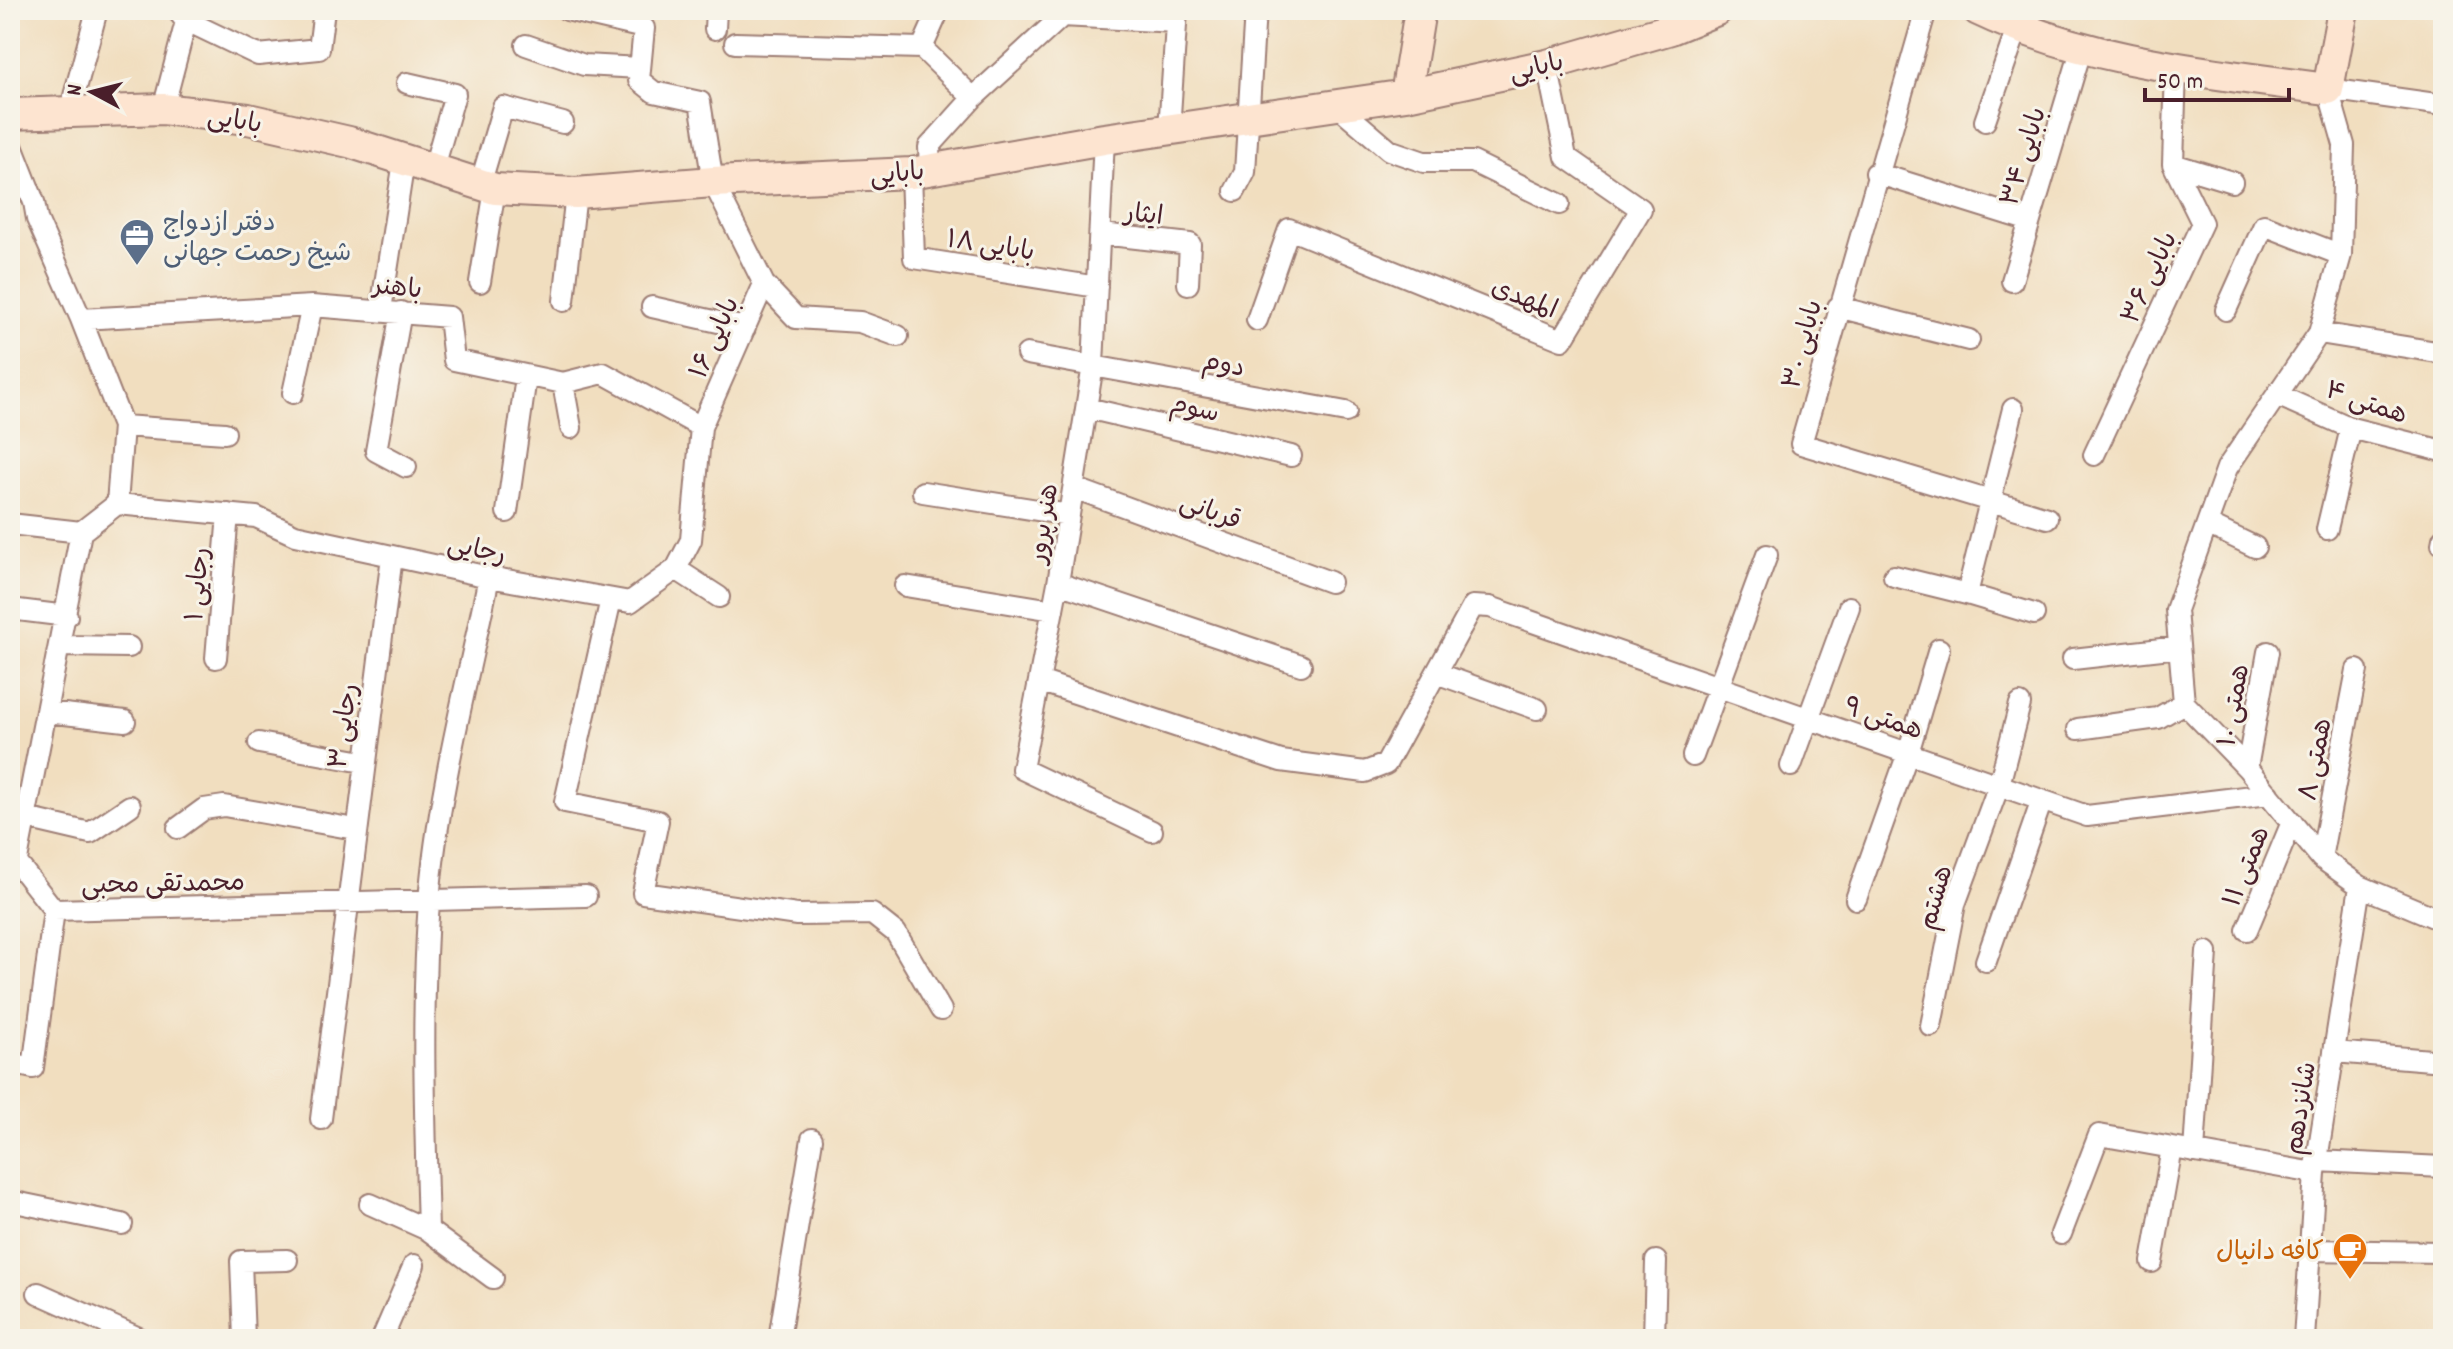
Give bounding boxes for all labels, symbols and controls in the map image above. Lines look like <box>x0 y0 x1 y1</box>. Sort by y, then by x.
street label: بابایی <box>1506 45 1568 94</box>
north arrow <box>52 52 132 132</box>
scale bar <box>2145 52 2289 102</box>
text: 50 m <box>2157 66 2203 100</box>
text: N <box>60 83 92 97</box>
street label: بابایی <box>204 100 264 145</box>
street label: بابایی ۳۴ <box>1993 103 2058 211</box>
street label: بابایی <box>868 155 926 196</box>
street label: ایثار <box>1120 196 1165 237</box>
place label: دفتر ازدواج شیخ رحمت جهانی <box>163 206 351 273</box>
office icon: دفتر ازدواج شیخ رحمت جهانی <box>118 217 156 267</box>
street label: بابایی ۱۸ <box>944 222 1037 273</box>
street label: بابایی ۳۶ <box>2114 226 2189 331</box>
street label: باهنر <box>369 268 424 310</box>
street label: المهدی <box>1485 270 1562 330</box>
street label: بابایی ۱۶ <box>682 292 751 385</box>
street label: بابایی ۳۰ <box>1775 296 1834 394</box>
street label: دوم <box>1199 344 1248 389</box>
street label: همتی ۴ <box>2320 373 2412 436</box>
street label: سوم <box>1166 387 1222 434</box>
street label: هنر پرور <box>1021 481 1070 568</box>
street label: قربانی <box>1174 485 1245 541</box>
street label: رجایی <box>444 527 509 576</box>
street label: رجایی ۱ <box>178 546 221 623</box>
street label: همتی ۱۰ <box>2210 661 2261 750</box>
street label: رجایی ۳ <box>321 681 370 772</box>
street label: همتی ۹ <box>1838 690 1927 751</box>
street label: همتی ۸ <box>2291 715 2344 804</box>
street label: همتی ۱۱ <box>2215 821 2281 913</box>
street label: هشتم <box>1911 861 1964 935</box>
street label: محمدتقی محبی <box>81 866 245 905</box>
street label: شانزدهم <box>2277 1059 2328 1158</box>
cafe icon: کافه دانیال <box>2331 1231 2369 1281</box>
place label: کافه دانیال <box>2216 1235 2324 1272</box>

